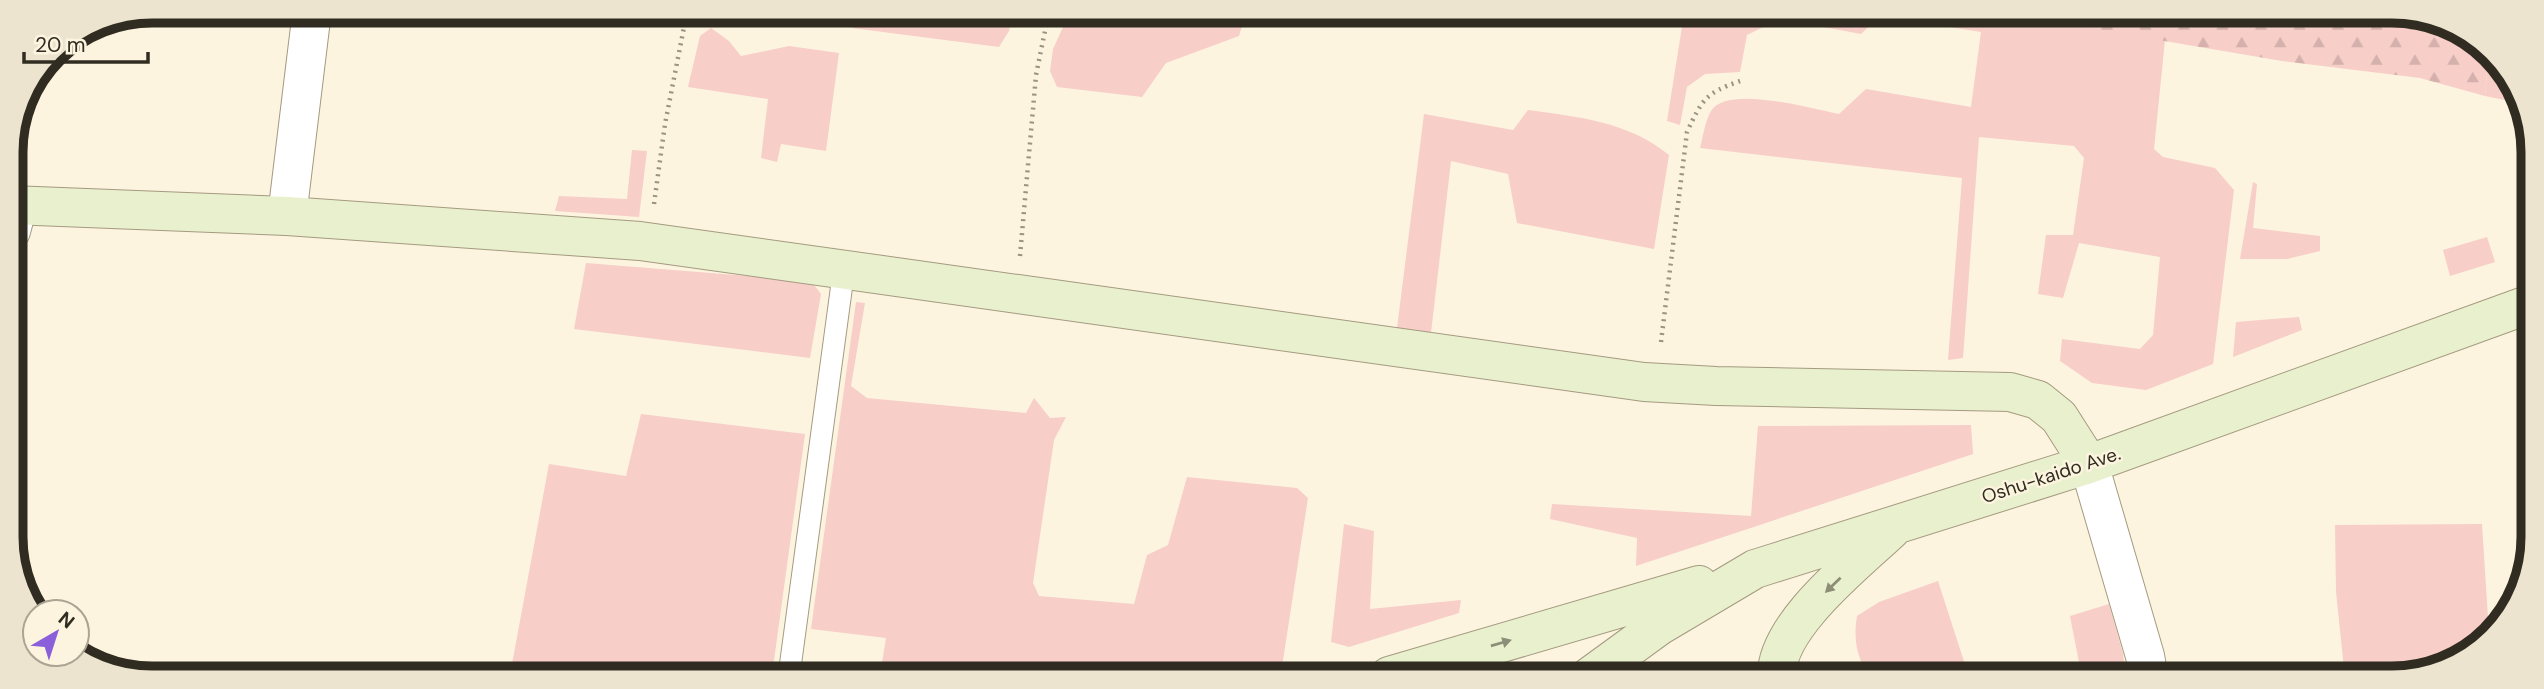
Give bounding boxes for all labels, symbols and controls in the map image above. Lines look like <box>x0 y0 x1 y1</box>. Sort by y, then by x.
scale bar <box>24 21 149 65</box>
text: 20 m <box>35 31 86 59</box>
street label: Oshu-kaido Ave. <box>1978 441 2124 509</box>
one-way arrow <box>1825 577 1842 593</box>
north arrow <box>21 598 91 668</box>
text: N <box>53 606 80 634</box>
one-way arrow <box>1491 638 1512 648</box>

